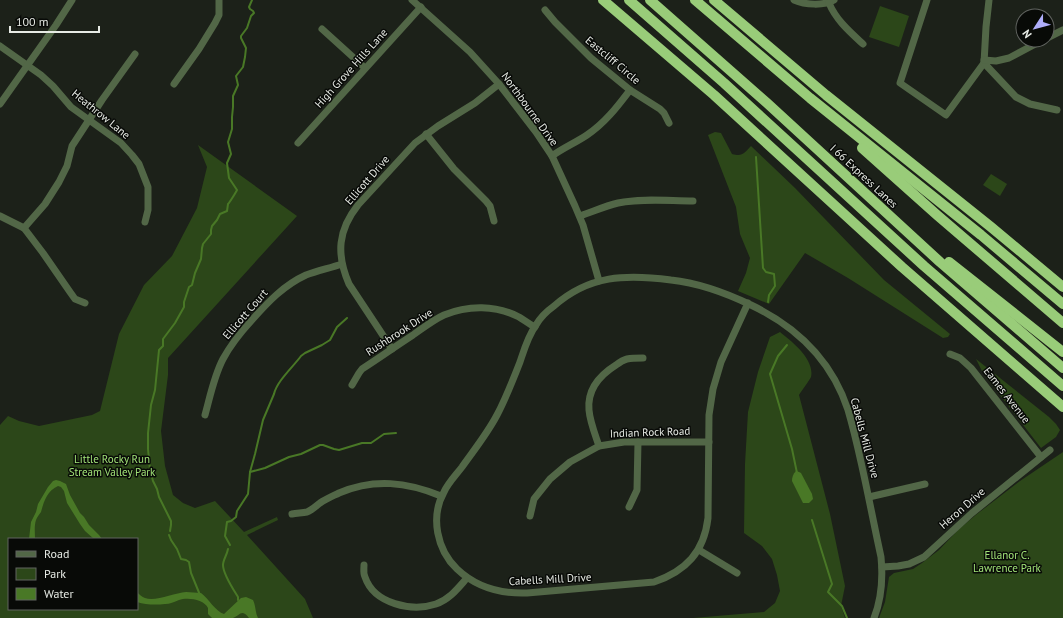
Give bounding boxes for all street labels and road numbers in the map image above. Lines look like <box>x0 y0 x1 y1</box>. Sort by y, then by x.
street label: High Grove Hills Lane <box>312 25 391 111</box>
street label: Eastcliff Circle <box>583 33 644 87</box>
street label: Northbourne Drive <box>499 69 562 149</box>
street label: Heathrow Lane <box>69 86 133 142</box>
street label: I 66 Express Lanes <box>827 141 901 211</box>
street label: Ellicott Drive <box>342 152 393 208</box>
street label: Ellicott Court <box>219 286 271 342</box>
street label: Rushbrook Drive <box>363 305 435 359</box>
street label: Eames Avenue <box>981 364 1034 426</box>
street label: Cabells Mill Drive <box>848 396 883 480</box>
street label: Indian Rock Road <box>610 424 691 440</box>
street label: Heron Drive <box>936 484 988 532</box>
street label: Cabells Mill Drive <box>508 570 592 588</box>

